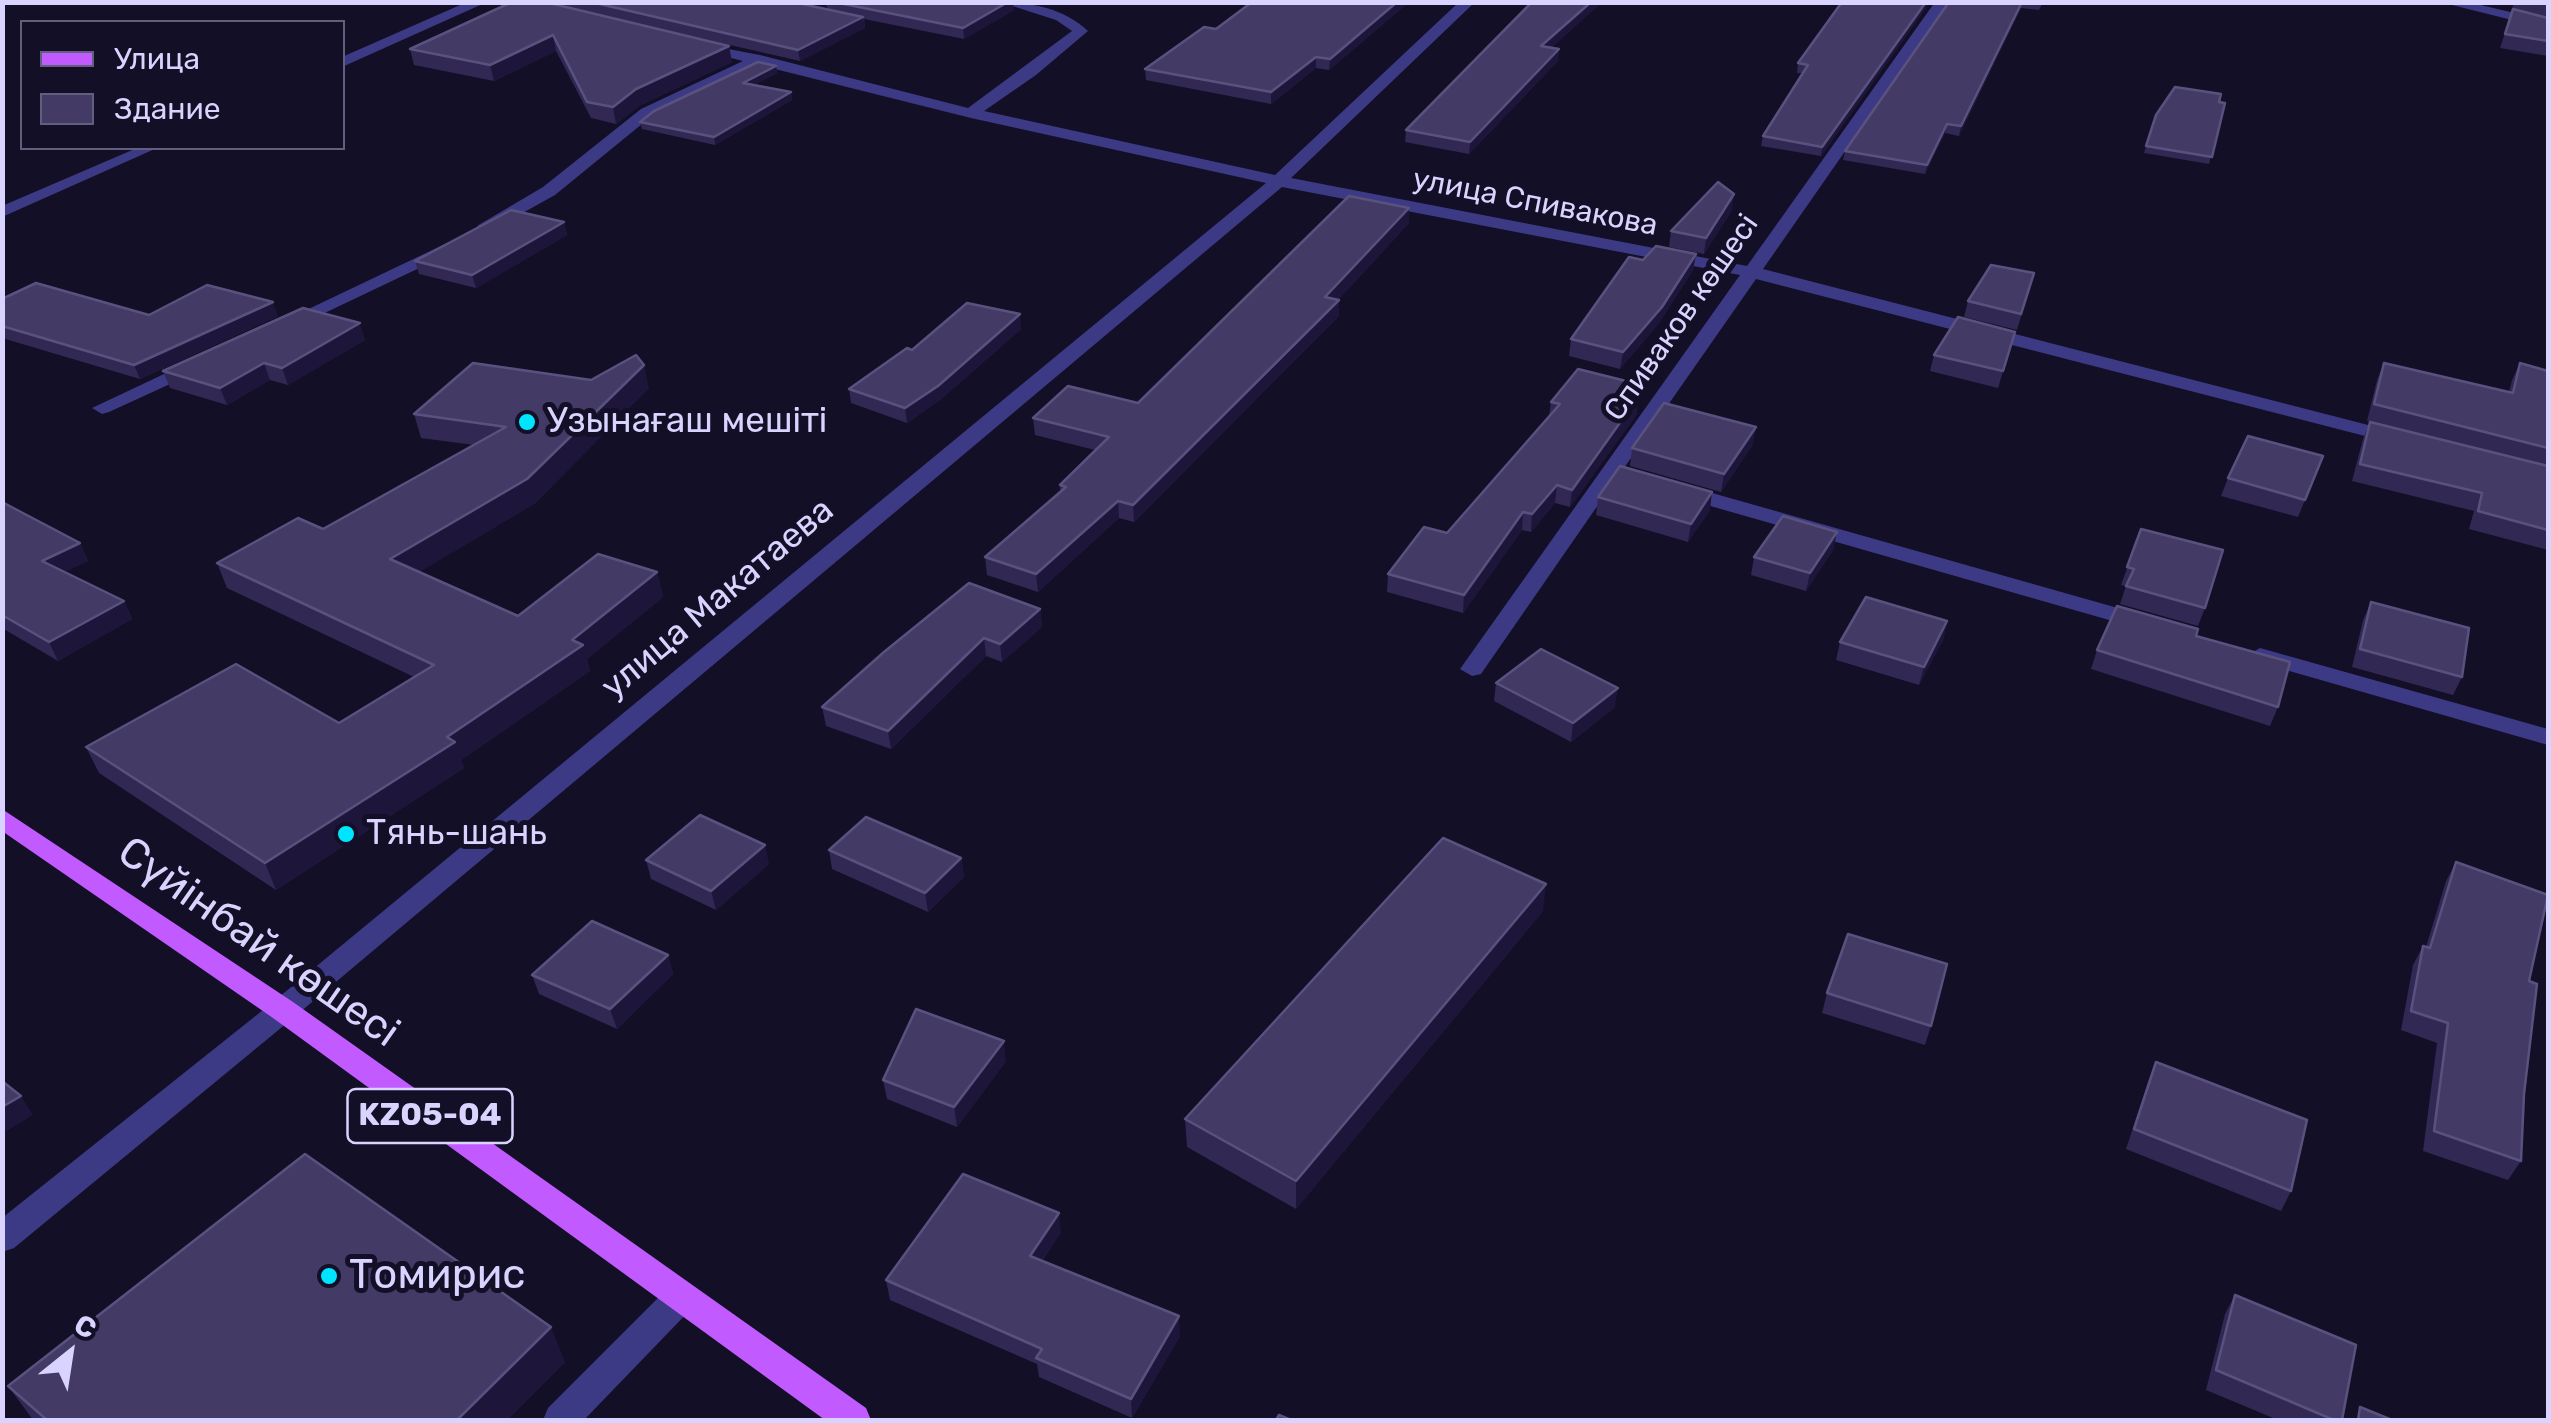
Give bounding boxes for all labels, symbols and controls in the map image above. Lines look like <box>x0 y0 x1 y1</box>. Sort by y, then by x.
legend <box>20 20 345 150</box>
text: Улица <box>114 41 200 77</box>
text: Здание <box>114 91 221 127</box>
street label: улица Спивакова <box>1409 162 1661 244</box>
street label: Спиваков көшесі <box>1597 208 1767 428</box>
place label: Узынағаш мешіті <box>547 401 827 443</box>
marker: Узынағаш мешіті <box>516 411 538 433</box>
street label: улица Макатаева <box>593 490 843 708</box>
place label: Тянь-шань <box>366 813 547 855</box>
marker: Тянь-шань <box>335 823 357 845</box>
street label: Сүйінбай көшесі <box>108 827 408 1059</box>
road number: KZ05-04 <box>348 1089 512 1143</box>
place label: Томирис <box>349 1251 525 1301</box>
marker: Томирис <box>318 1265 340 1287</box>
north arrow <box>20 1303 120 1403</box>
text: С <box>68 1307 102 1346</box>

